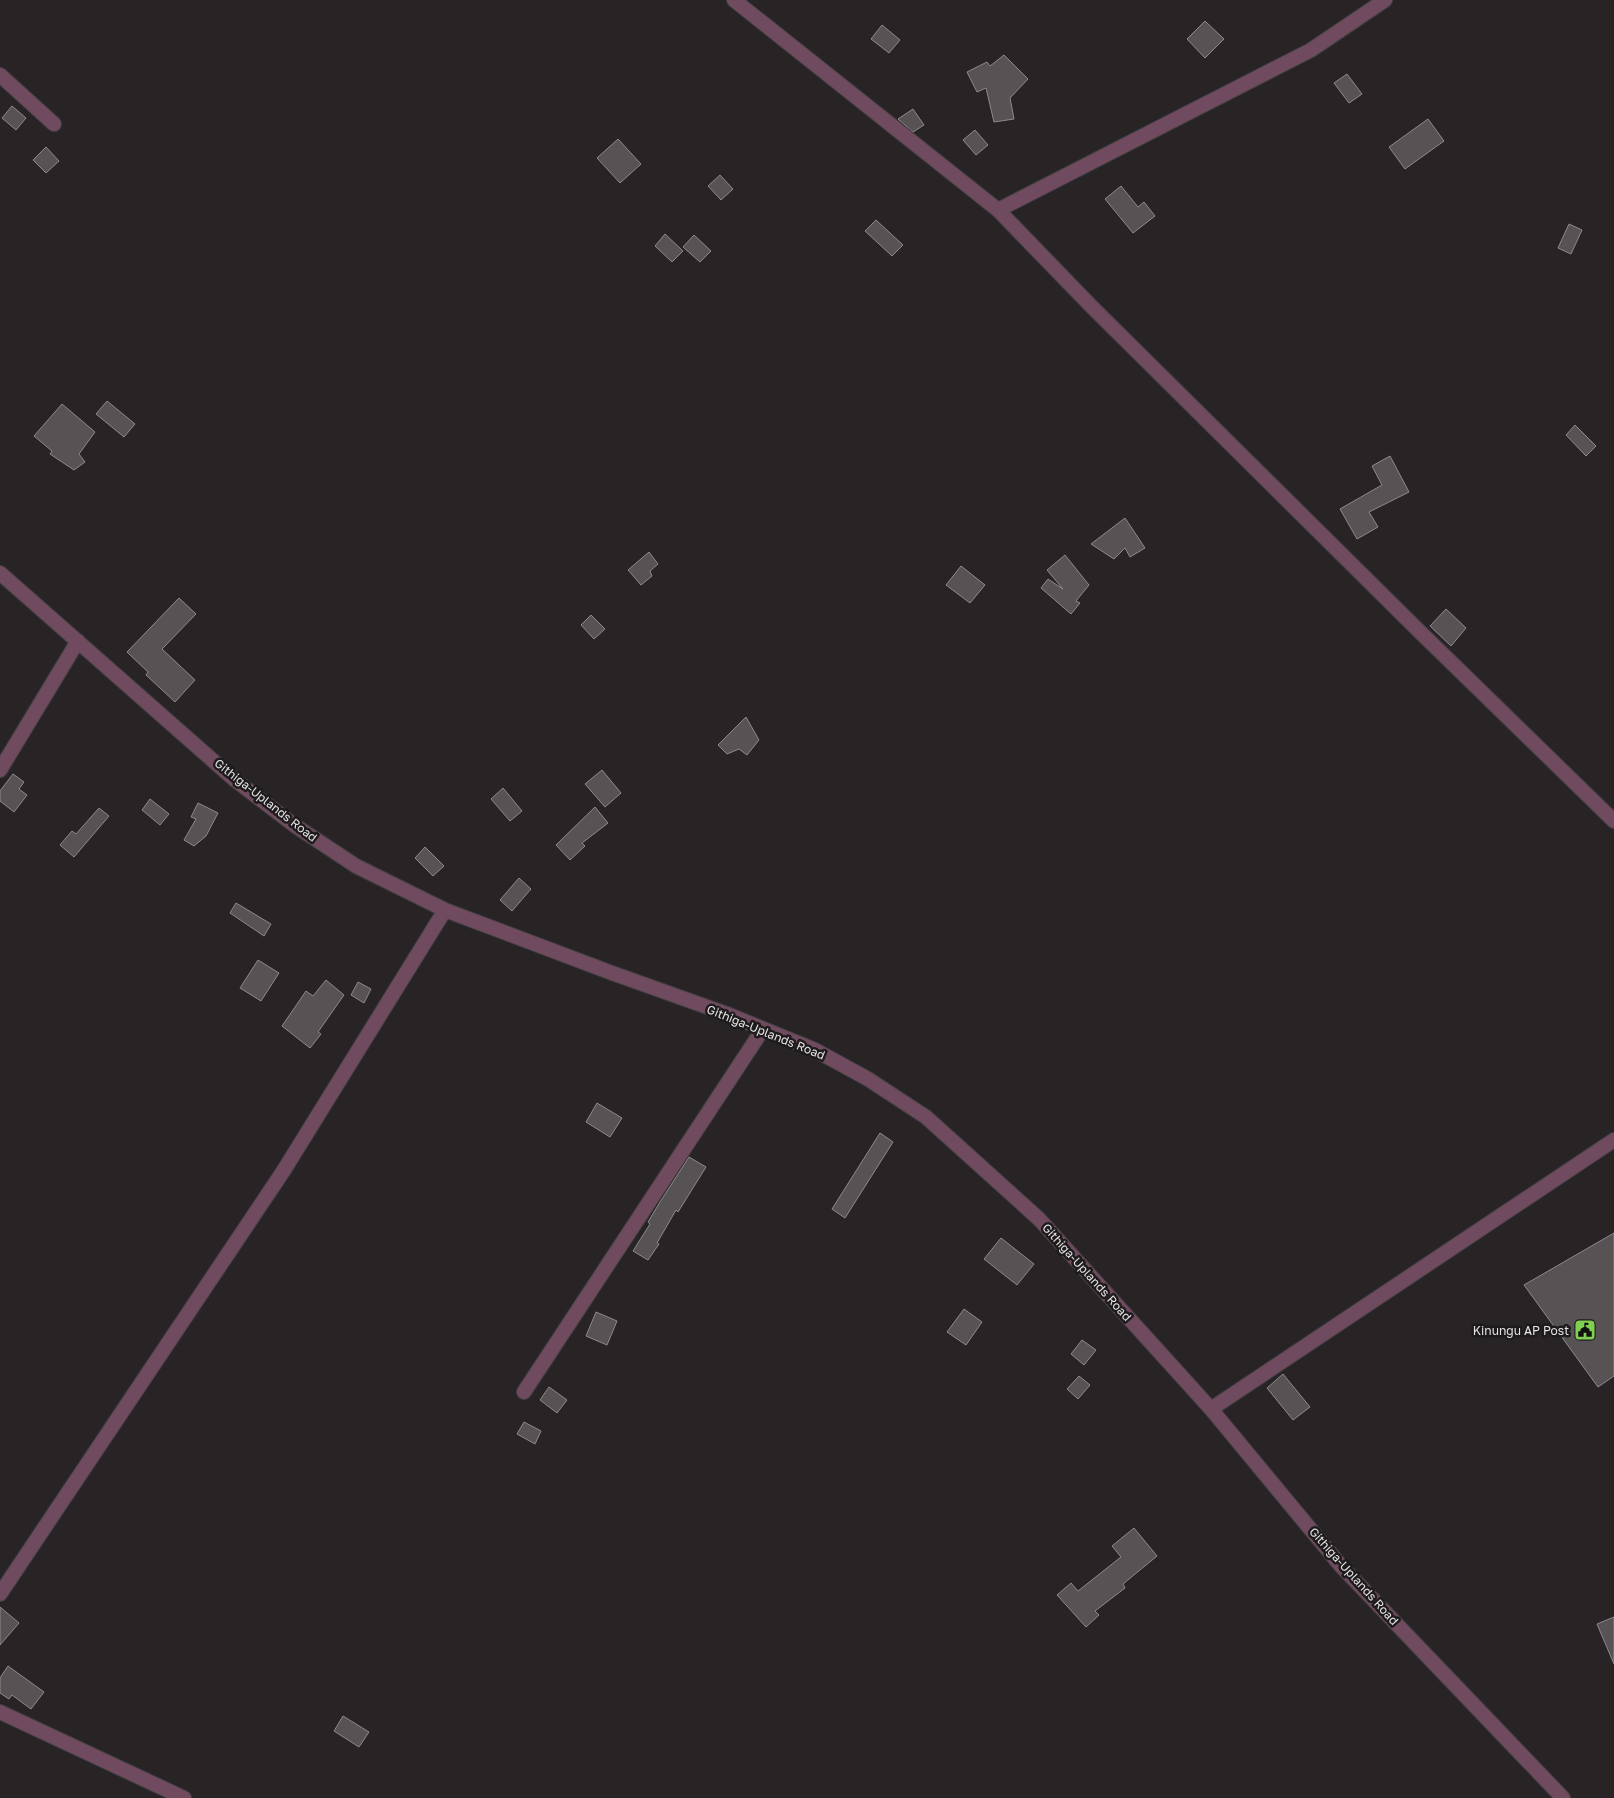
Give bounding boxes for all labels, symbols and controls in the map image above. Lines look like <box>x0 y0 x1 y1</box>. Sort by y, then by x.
street label: Githiga-Uplands Road <box>212 755 320 845</box>
street label: Githiga-Uplands Road <box>705 1001 827 1063</box>
street label: Githiga-Uplands Road <box>1039 1220 1135 1324</box>
public building icon: Kinungu AP Post <box>1573 1318 1597 1342</box>
place label: Kinungu AP Post <box>1473 1323 1569 1338</box>
street label: Githiga-Uplands Road <box>1306 1524 1402 1628</box>

